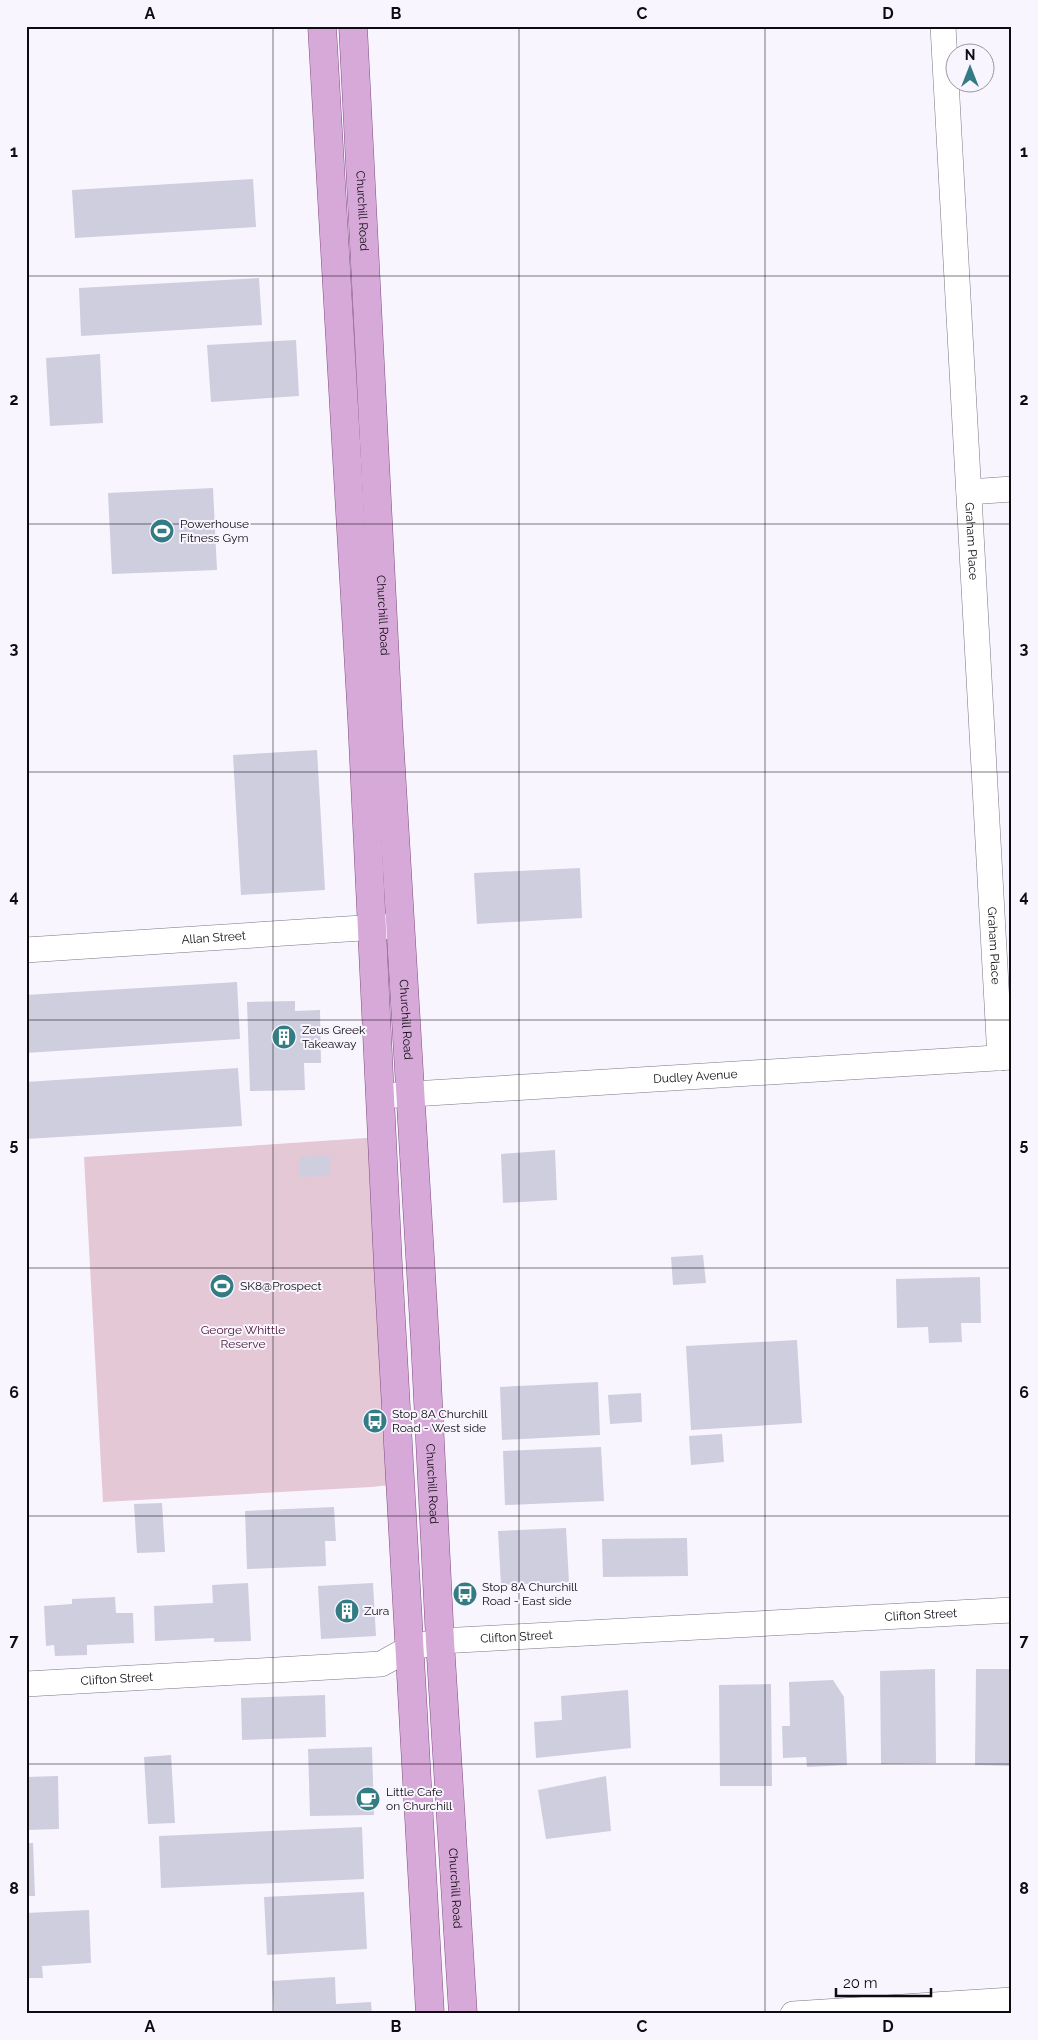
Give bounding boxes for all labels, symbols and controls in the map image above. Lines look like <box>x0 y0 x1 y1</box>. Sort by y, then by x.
text: A <box>145 4 156 23</box>
text: B <box>391 4 402 23</box>
text: C <box>637 4 648 23</box>
text: D <box>882 4 894 23</box>
north arrow <box>946 42 996 92</box>
text: N <box>965 47 975 63</box>
text: 1 <box>10 142 18 161</box>
text: 1 <box>1020 142 1028 161</box>
street label: Churchill Road <box>353 170 371 251</box>
text: 2 <box>9 390 19 409</box>
text: 2 <box>1019 390 1029 409</box>
street label: Graham Place <box>962 502 981 580</box>
place label: Powerhouse Fitness Gym <box>180 517 249 545</box>
sports icon: Powerhouse Fitness Gym <box>149 518 175 544</box>
street label: Churchill Road <box>374 575 392 656</box>
text: 3 <box>10 639 19 658</box>
text: 3 <box>1020 639 1029 658</box>
text: 4 <box>9 887 19 906</box>
text: 4 <box>1019 887 1029 906</box>
street label: Graham Place <box>985 906 1003 985</box>
street label: Allan Street <box>181 929 246 947</box>
street label: Churchill Road <box>397 979 415 1060</box>
place label: Zeus Greek Takeaway <box>302 1023 366 1051</box>
building icon: Zeus Greek Takeaway <box>271 1024 297 1050</box>
street label: Dudley Avenue <box>653 1067 738 1086</box>
text: 5 <box>10 1135 19 1154</box>
text: 5 <box>1020 1135 1029 1154</box>
sports icon: SK8@Prospect <box>209 1273 235 1299</box>
place label: SK8@Prospect <box>240 1279 322 1293</box>
park label: George Whittle Reserve <box>201 1323 285 1351</box>
text: 6 <box>9 1383 19 1402</box>
text: 6 <box>1019 1383 1029 1402</box>
place label: Stop 8A Churchill Road - West side <box>392 1407 488 1435</box>
bus stop icon: Stop 8A Churchill Road - West side <box>362 1408 388 1434</box>
street label: Churchill Road <box>423 1443 441 1524</box>
place label: Stop 8A Churchill Road - East side <box>482 1580 578 1608</box>
bus stop icon: Stop 8A Churchill Road - East side <box>452 1581 478 1607</box>
building icon: Zura <box>334 1598 360 1624</box>
place label: Zura <box>364 1604 389 1618</box>
street label: Clifton Street <box>884 1606 957 1624</box>
street label: Clifton Street <box>480 1628 553 1646</box>
text: 7 <box>10 1631 19 1650</box>
text: 7 <box>1020 1631 1029 1650</box>
street label: Clifton Street <box>80 1670 153 1688</box>
place label: Little Cafe on Churchill <box>386 1785 453 1813</box>
cafe icon: Little Cafe on Churchill <box>355 1786 381 1812</box>
street label: Churchill Road <box>446 1847 465 1929</box>
text: 8 <box>9 1879 19 1898</box>
text: 8 <box>1019 1879 1029 1898</box>
scale bar <box>836 1965 930 1997</box>
text: 20 m <box>843 1974 878 1992</box>
text: A <box>145 2017 156 2036</box>
text: B <box>391 2017 402 2036</box>
text: C <box>637 2017 648 2036</box>
text: D <box>882 2017 894 2036</box>

